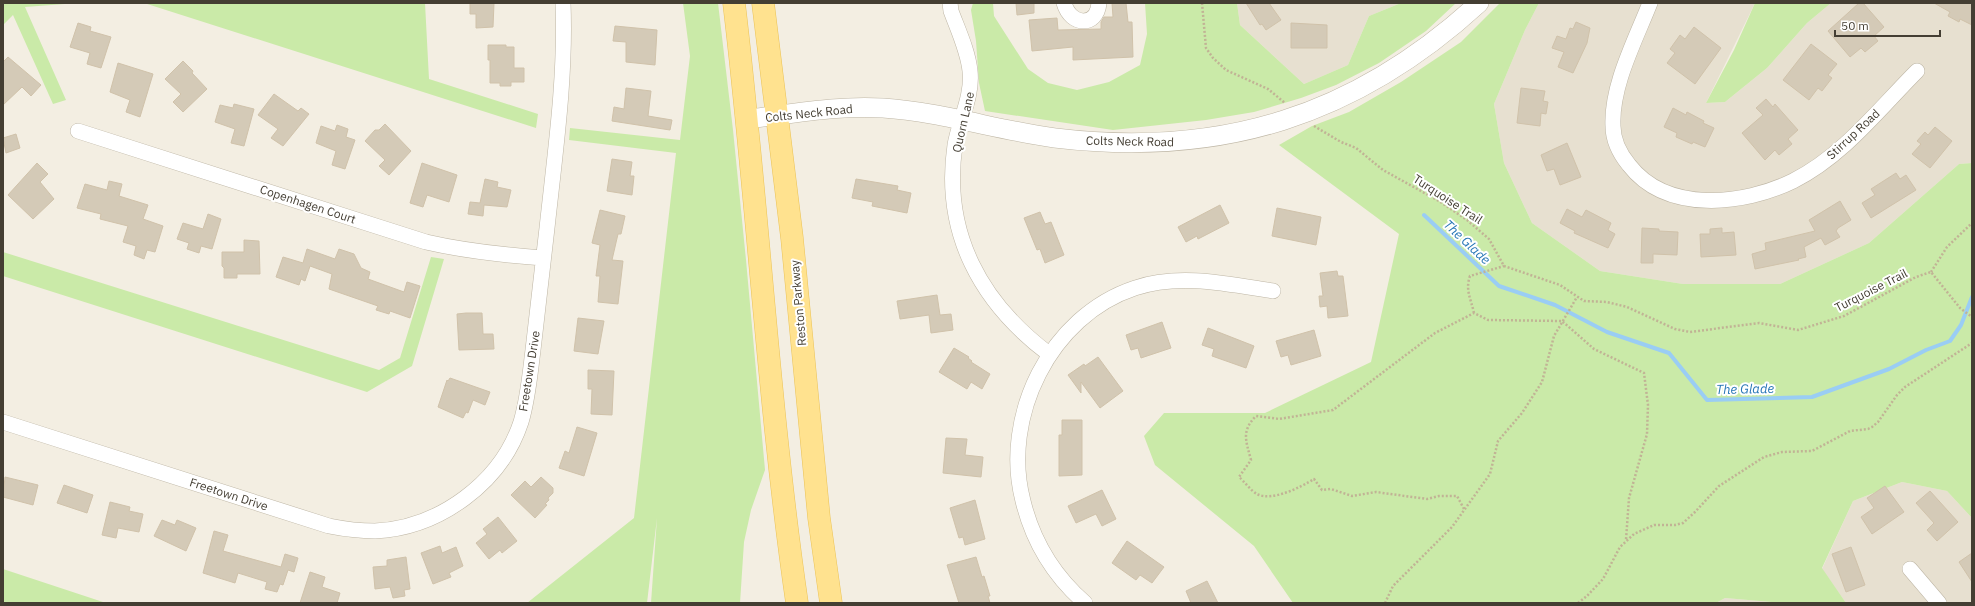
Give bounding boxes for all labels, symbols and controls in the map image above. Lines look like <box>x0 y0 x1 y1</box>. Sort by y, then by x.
scale bar <box>1835 12 1940 38</box>
text: 50 m <box>1841 18 1869 33</box>
street label: Quorn Lane <box>949 90 977 154</box>
street label: Colts Neck Road <box>764 101 854 125</box>
street label: Stirrup Road <box>1823 106 1883 162</box>
street label: Colts Neck Road <box>1086 133 1174 149</box>
street label: Turquoise Trail <box>1411 171 1485 227</box>
street label: Copenhagen Court <box>258 181 358 227</box>
water label: The Glade <box>1440 216 1494 268</box>
street label: Reston Parkway <box>787 259 809 347</box>
street label: Turquoise Trail <box>1832 265 1910 315</box>
street label: Freetown Drive <box>515 329 543 412</box>
water label: The Glade <box>1716 380 1775 398</box>
street label: Freetown Drive <box>188 474 270 514</box>

